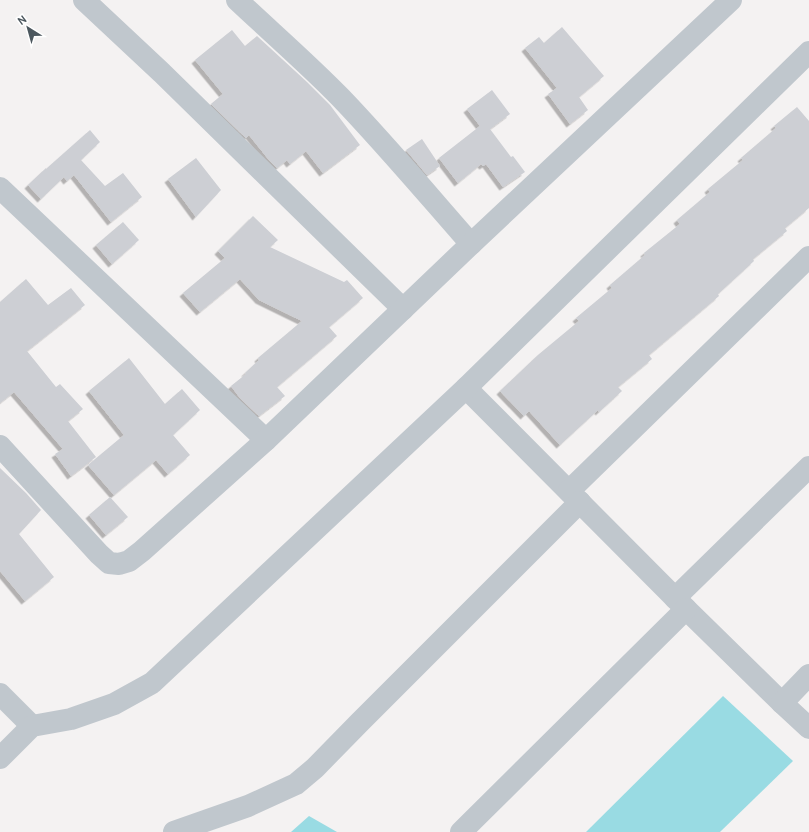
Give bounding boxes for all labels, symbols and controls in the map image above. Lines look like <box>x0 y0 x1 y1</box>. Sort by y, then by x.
north arrow <box>8 8 48 48</box>
text: N <box>15 12 29 28</box>

